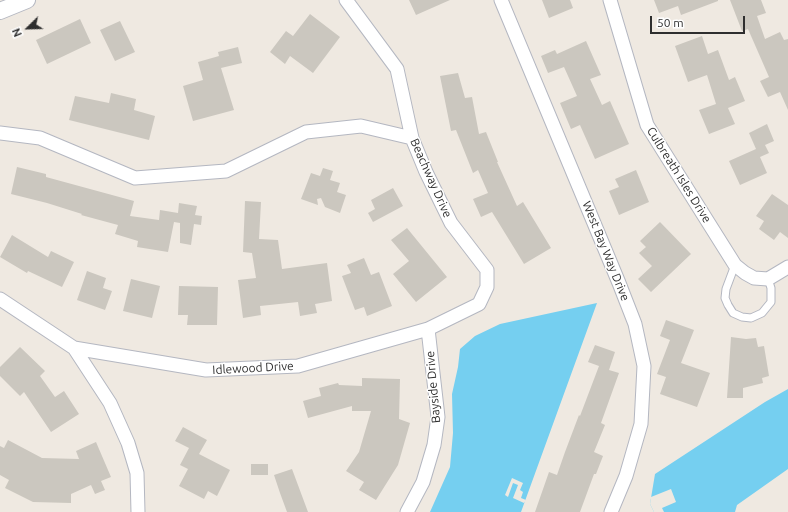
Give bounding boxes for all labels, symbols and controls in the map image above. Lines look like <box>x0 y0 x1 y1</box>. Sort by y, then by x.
north arrow <box>8 8 48 48</box>
scale bar <box>652 8 747 34</box>
text: 50 m <box>657 16 684 29</box>
text: N <box>10 27 24 39</box>
street label: Culbreath Isles Drive <box>644 124 714 226</box>
street label: Beachway Drive <box>407 136 455 220</box>
street label: West Bay Way Drive <box>579 199 633 303</box>
street label: Bayside Drive <box>423 350 443 424</box>
street label: Idlewood Drive <box>212 359 294 377</box>

